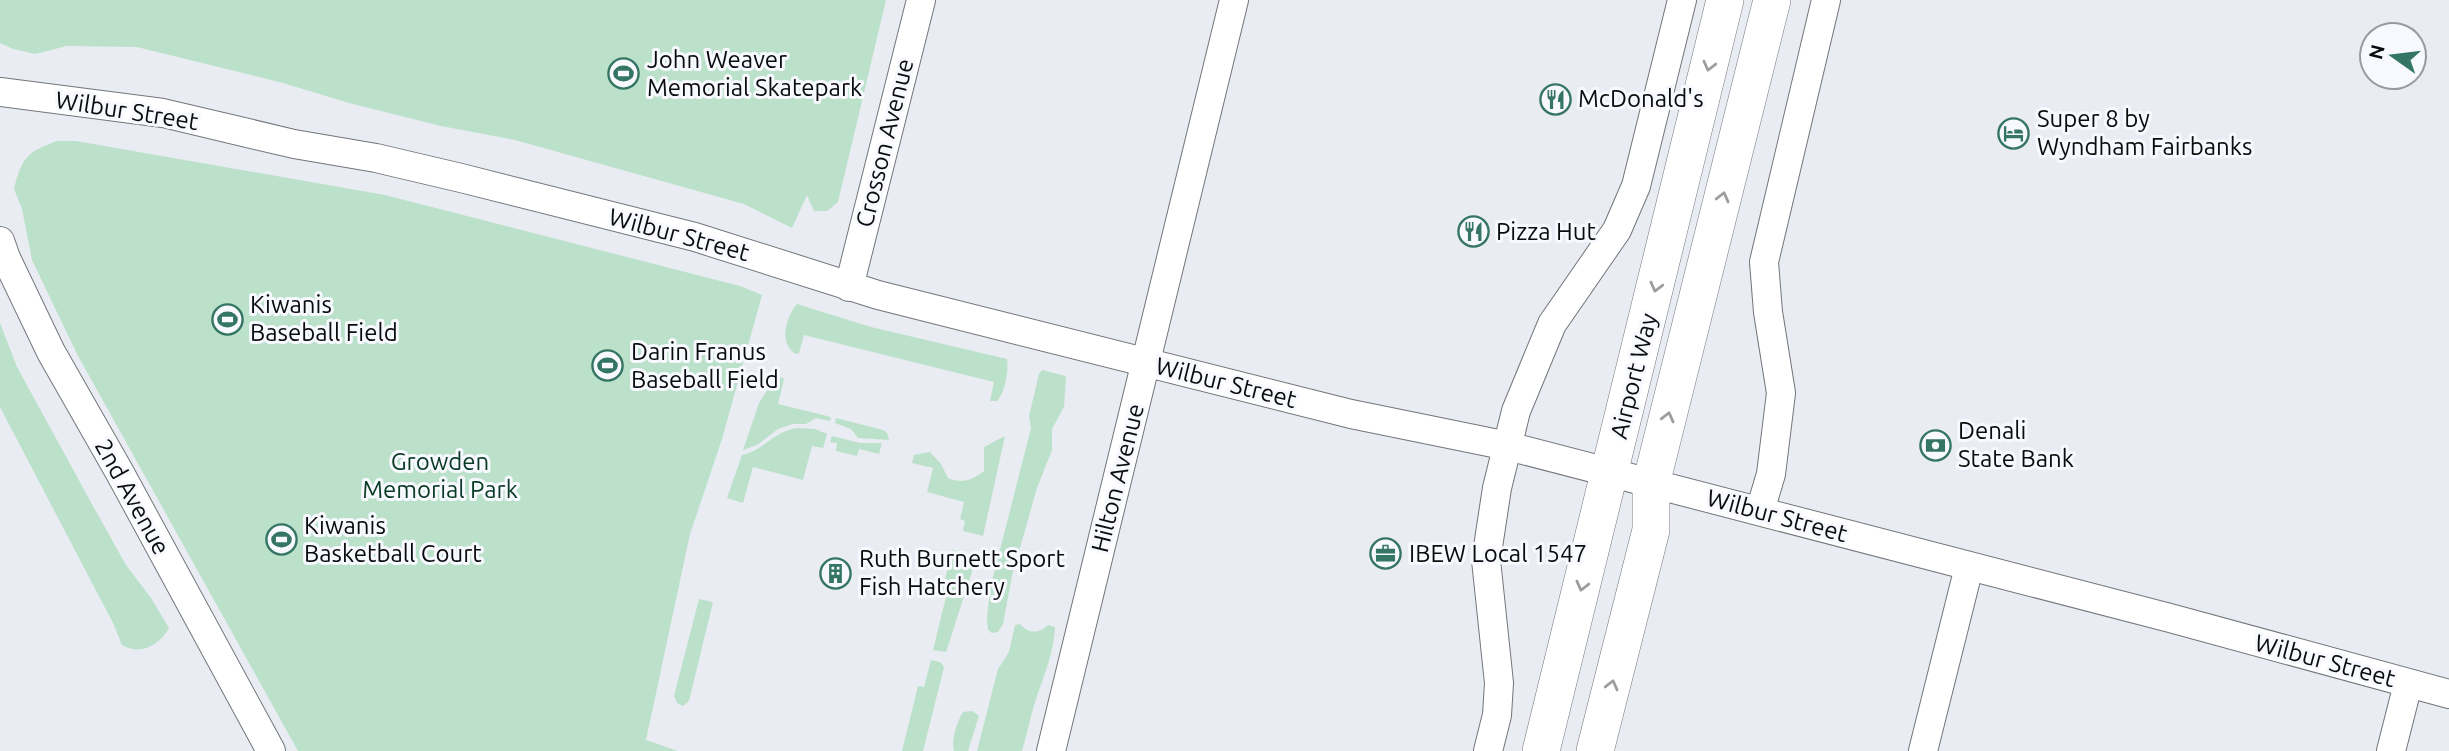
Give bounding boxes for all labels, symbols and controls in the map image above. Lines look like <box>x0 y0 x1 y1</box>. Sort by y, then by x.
north arrow <box>2358 21 2428 91</box>
text: N <box>2364 42 2389 61</box>
place label: John Weaver Memorial Skatepark <box>647 46 862 101</box>
street label: Crosson Avenue <box>851 56 919 230</box>
sports icon: John Weaver Memorial Skatepark <box>607 57 641 91</box>
one-way arrow <box>1703 60 1717 72</box>
restaurant icon: McDonald's <box>1538 82 1572 116</box>
place label: McDonald's <box>1578 85 1704 112</box>
street label: Wilbur Street <box>54 86 201 135</box>
place label: Super 8 by Wyndham Fairbanks <box>2037 105 2252 160</box>
hotel icon: Super 8 by Wyndham Fairbanks <box>1997 116 2031 150</box>
one-way arrow <box>1715 191 1729 203</box>
street label: Wilbur Street <box>606 203 753 266</box>
restaurant icon: Pizza Hut <box>1456 215 1490 249</box>
place label: Pizza Hut <box>1496 218 1596 245</box>
one-way arrow <box>1649 281 1664 293</box>
place label: Kiwanis Baseball Field <box>250 291 398 346</box>
sports icon: Kiwanis Baseball Field <box>210 302 244 336</box>
street label: Airport Way <box>1605 310 1662 441</box>
place label: Darin Franus Baseball Field <box>631 338 779 393</box>
sports icon: Darin Franus Baseball Field <box>591 349 625 383</box>
street label: Wilbur Street <box>1153 352 1300 413</box>
street label: Hilton Avenue <box>1086 401 1149 555</box>
one-way arrow <box>1660 411 1674 423</box>
place label: Denali State Bank <box>1958 417 2074 472</box>
bank icon: Denali State Bank <box>1918 428 1952 462</box>
street label: 2nd Avenue <box>90 434 175 559</box>
park label: Growden Memorial Park <box>362 448 518 503</box>
street label: Wilbur Street <box>1704 484 1851 547</box>
place label: Kiwanis Basketball Court <box>304 512 482 567</box>
sports icon: Kiwanis Basketball Court <box>264 523 298 557</box>
office icon: IBEW Local 1547 <box>1369 537 1403 571</box>
place label: IBEW Local 1547 <box>1409 540 1587 567</box>
place label: Ruth Burnett Sport Fish Hatchery <box>859 545 1065 600</box>
building icon: Ruth Burnett Sport Fish Hatchery <box>819 556 853 590</box>
one-way arrow <box>1576 579 1590 591</box>
street label: Wilbur Street <box>2252 629 2399 692</box>
one-way arrow <box>1604 679 1618 691</box>

